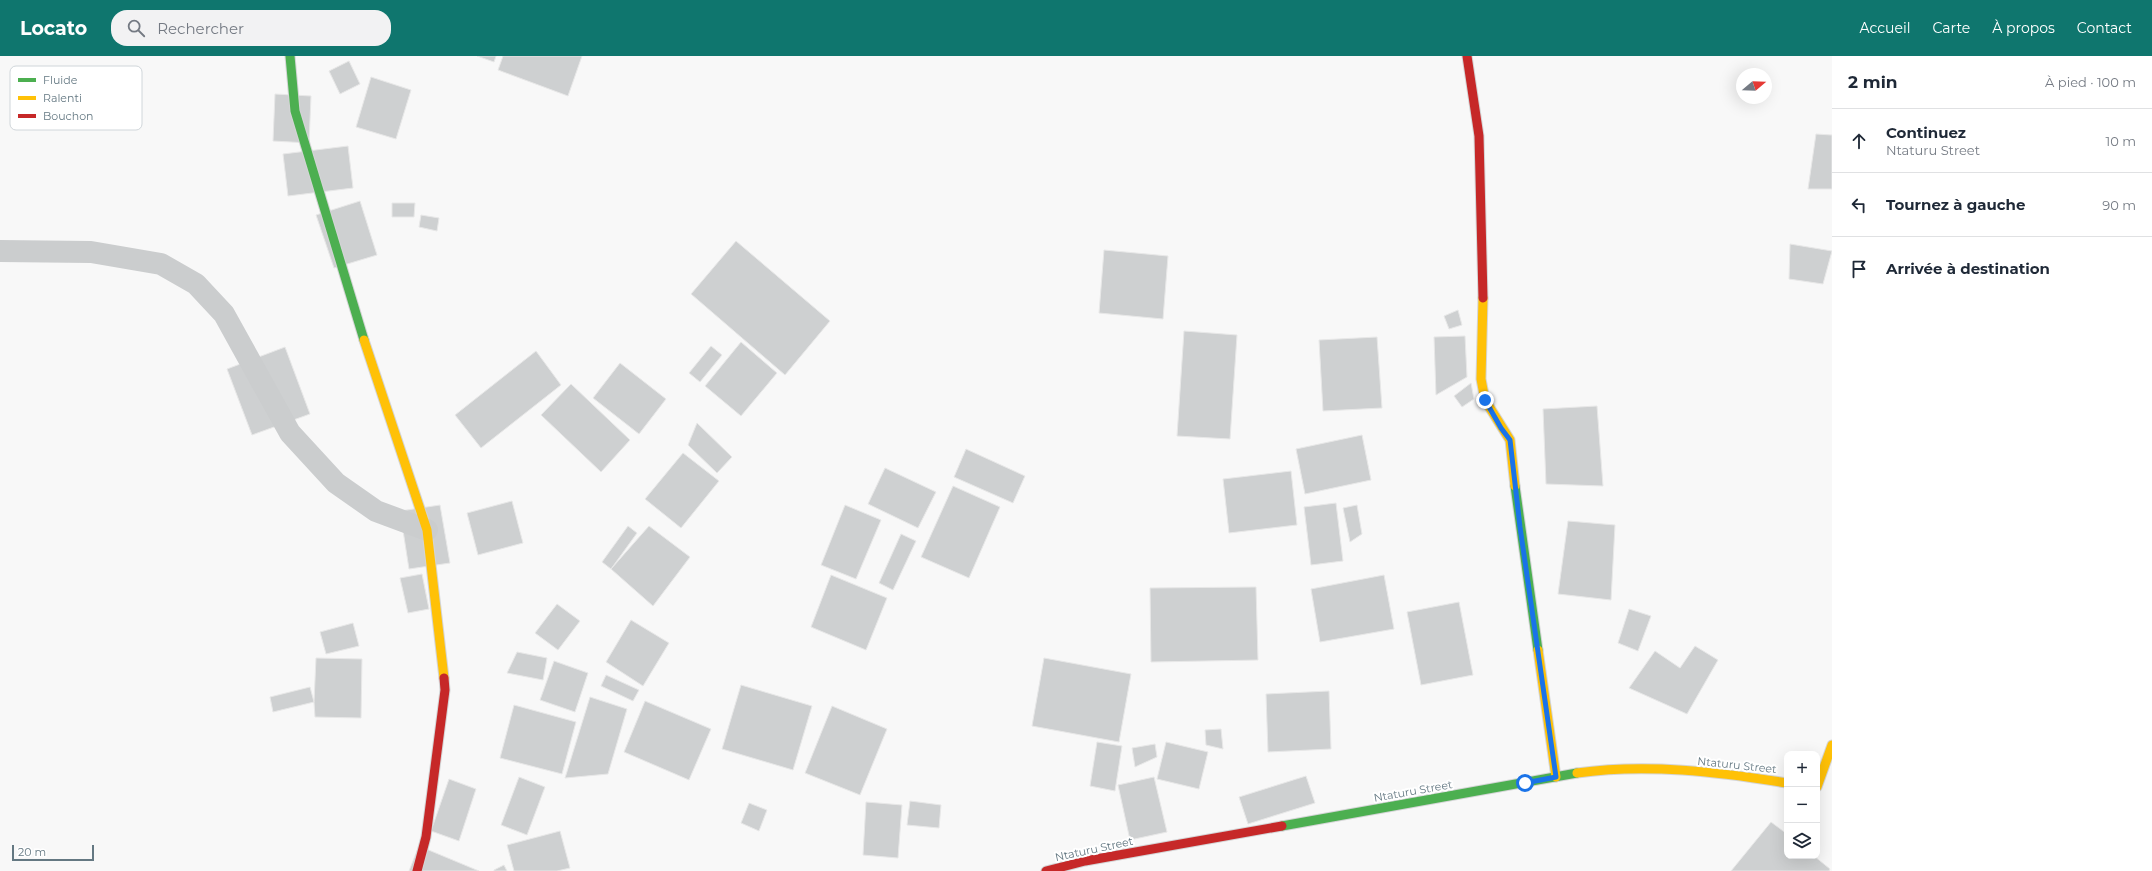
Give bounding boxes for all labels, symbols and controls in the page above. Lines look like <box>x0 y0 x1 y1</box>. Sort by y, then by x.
search box <box>111 10 391 46</box>
text: Locato <box>20 17 87 40</box>
icon: search <box>125 17 147 39</box>
text: Rechercher <box>157 19 244 38</box>
text: Accueil <box>1860 19 1911 37</box>
text: Carte <box>1933 19 1970 37</box>
text: À propos <box>1992 19 2055 37</box>
text: Contact <box>2077 19 2132 37</box>
legend <box>10 66 142 130</box>
north arrow <box>1736 68 1772 104</box>
text: 2 min <box>1848 72 1898 92</box>
text: Fluide <box>43 73 78 87</box>
text: À pied · 100 m <box>2045 74 2136 90</box>
text: Ralenti <box>43 91 82 105</box>
text: Bouchon <box>43 109 93 123</box>
text: Continuez <box>1886 123 1966 142</box>
icon: ahead <box>1848 130 1870 152</box>
text: 10 m <box>2106 133 2136 149</box>
text: Ntaturu Street <box>1886 142 1980 158</box>
icon: left <box>1848 194 1870 216</box>
text: Tournez à gauche <box>1886 195 2025 214</box>
text: 90 m <box>2102 197 2136 213</box>
icon: arrive <box>1848 258 1870 280</box>
text: Arrivée à destination <box>1886 259 2050 278</box>
route end <box>1476 391 1494 409</box>
map controls <box>1784 751 1820 859</box>
button: + <box>1784 751 1820 787</box>
street label: Ntaturu Street <box>1697 754 1778 776</box>
route start <box>1516 774 1534 792</box>
street label: Ntaturu Street <box>1373 777 1454 805</box>
button: − <box>1784 787 1820 823</box>
button: layers <box>1784 823 1820 859</box>
street label: Ntaturu Street <box>1054 834 1135 864</box>
scale bar <box>12 843 94 862</box>
text: 20 m <box>18 845 46 859</box>

